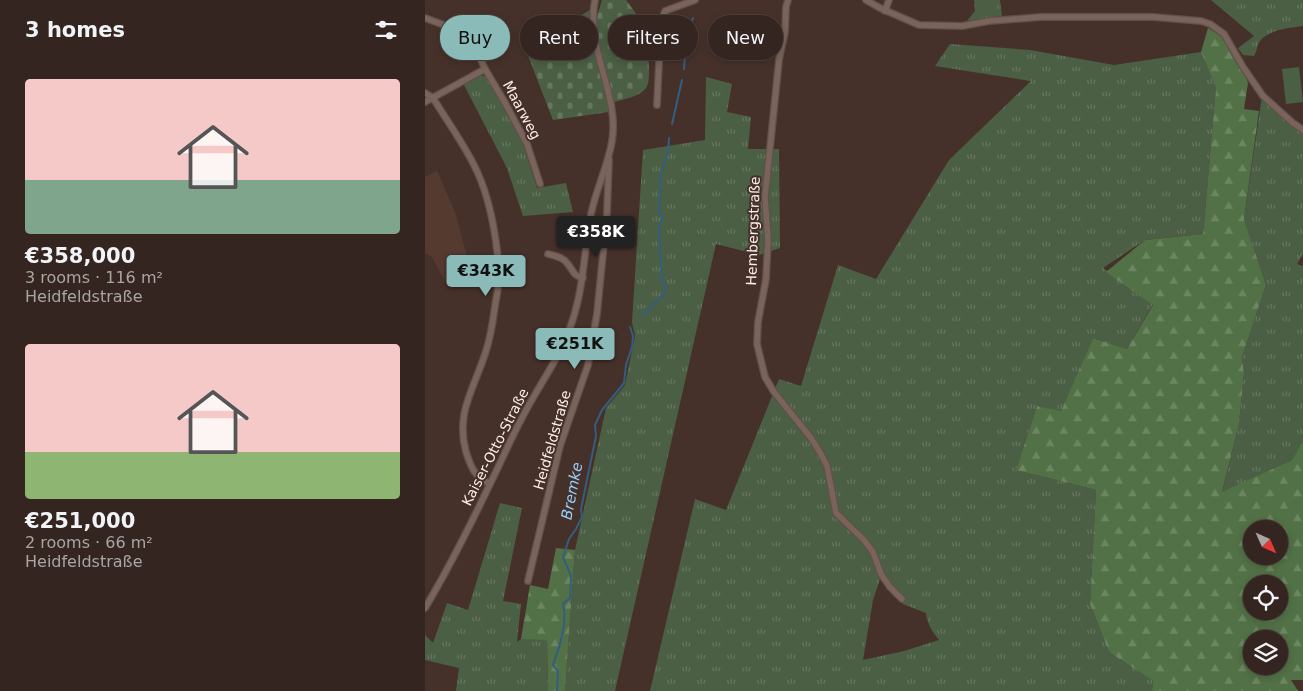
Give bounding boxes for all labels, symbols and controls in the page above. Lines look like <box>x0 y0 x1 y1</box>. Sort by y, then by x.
chip: Buy <box>440 15 510 60</box>
chip: Rent <box>520 15 598 60</box>
chip: Filters <box>608 15 698 60</box>
chip: New <box>708 15 783 60</box>
icon: filters <box>372 16 400 44</box>
text: 3 homes <box>25 18 125 42</box>
street label: Maarweg <box>500 78 544 142</box>
icon: home <box>168 112 258 202</box>
street label: Hembergstraße <box>743 176 763 286</box>
pin: €358K <box>561 216 631 258</box>
text: €358K <box>568 222 624 241</box>
text: €358,000 <box>25 244 135 268</box>
pin: €343K <box>451 254 521 297</box>
text: €343K <box>458 261 514 280</box>
text: 3 rooms · 116 m² <box>25 268 163 287</box>
text: Heidfeldstraße <box>25 287 142 306</box>
pin: €251K <box>540 328 610 370</box>
text: €251K <box>547 334 603 353</box>
icon: home <box>168 377 258 467</box>
street label: Kaiser-Otto-Straße <box>458 386 532 508</box>
street label: Heidfeldstraße <box>530 388 574 492</box>
water label: Bremke <box>558 461 586 521</box>
text: €251,000 <box>25 509 135 533</box>
north arrow <box>1243 520 1287 565</box>
map controls <box>1243 520 1288 675</box>
text: 2 rooms · 66 m² <box>25 533 153 552</box>
text: Heidfeldstraße <box>25 552 142 571</box>
button: locate <box>1243 575 1288 620</box>
button: layers <box>1243 630 1288 675</box>

